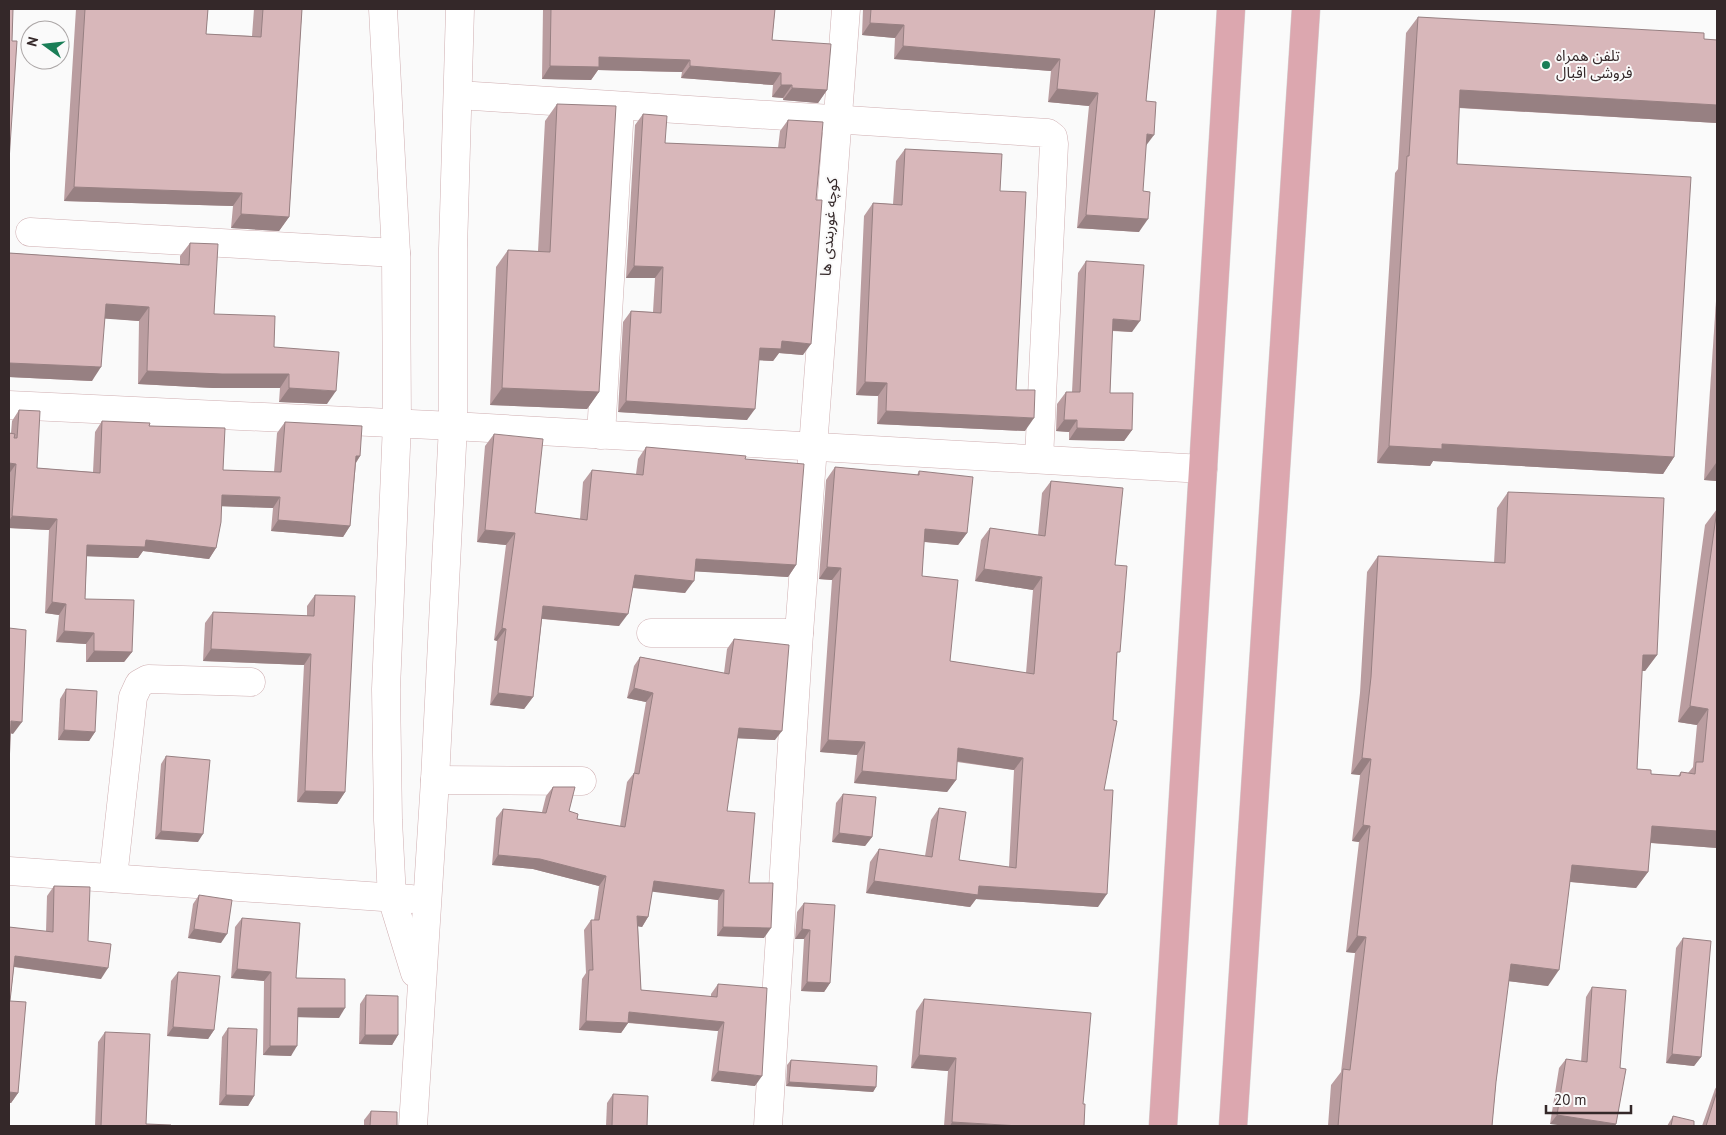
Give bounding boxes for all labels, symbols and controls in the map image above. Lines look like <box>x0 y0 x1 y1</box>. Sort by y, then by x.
north arrow <box>20 20 70 70</box>
text: N <box>23 35 42 48</box>
place label: تلفن همراه فروشی اقبال <box>1556 46 1633 82</box>
marker: تلفن همراه فروشی اقبال <box>1540 59 1552 71</box>
street label: کوچه غوربندی ها <box>816 176 843 277</box>
scale bar <box>1546 1082 1631 1114</box>
text: 20 m <box>1554 1090 1587 1109</box>

